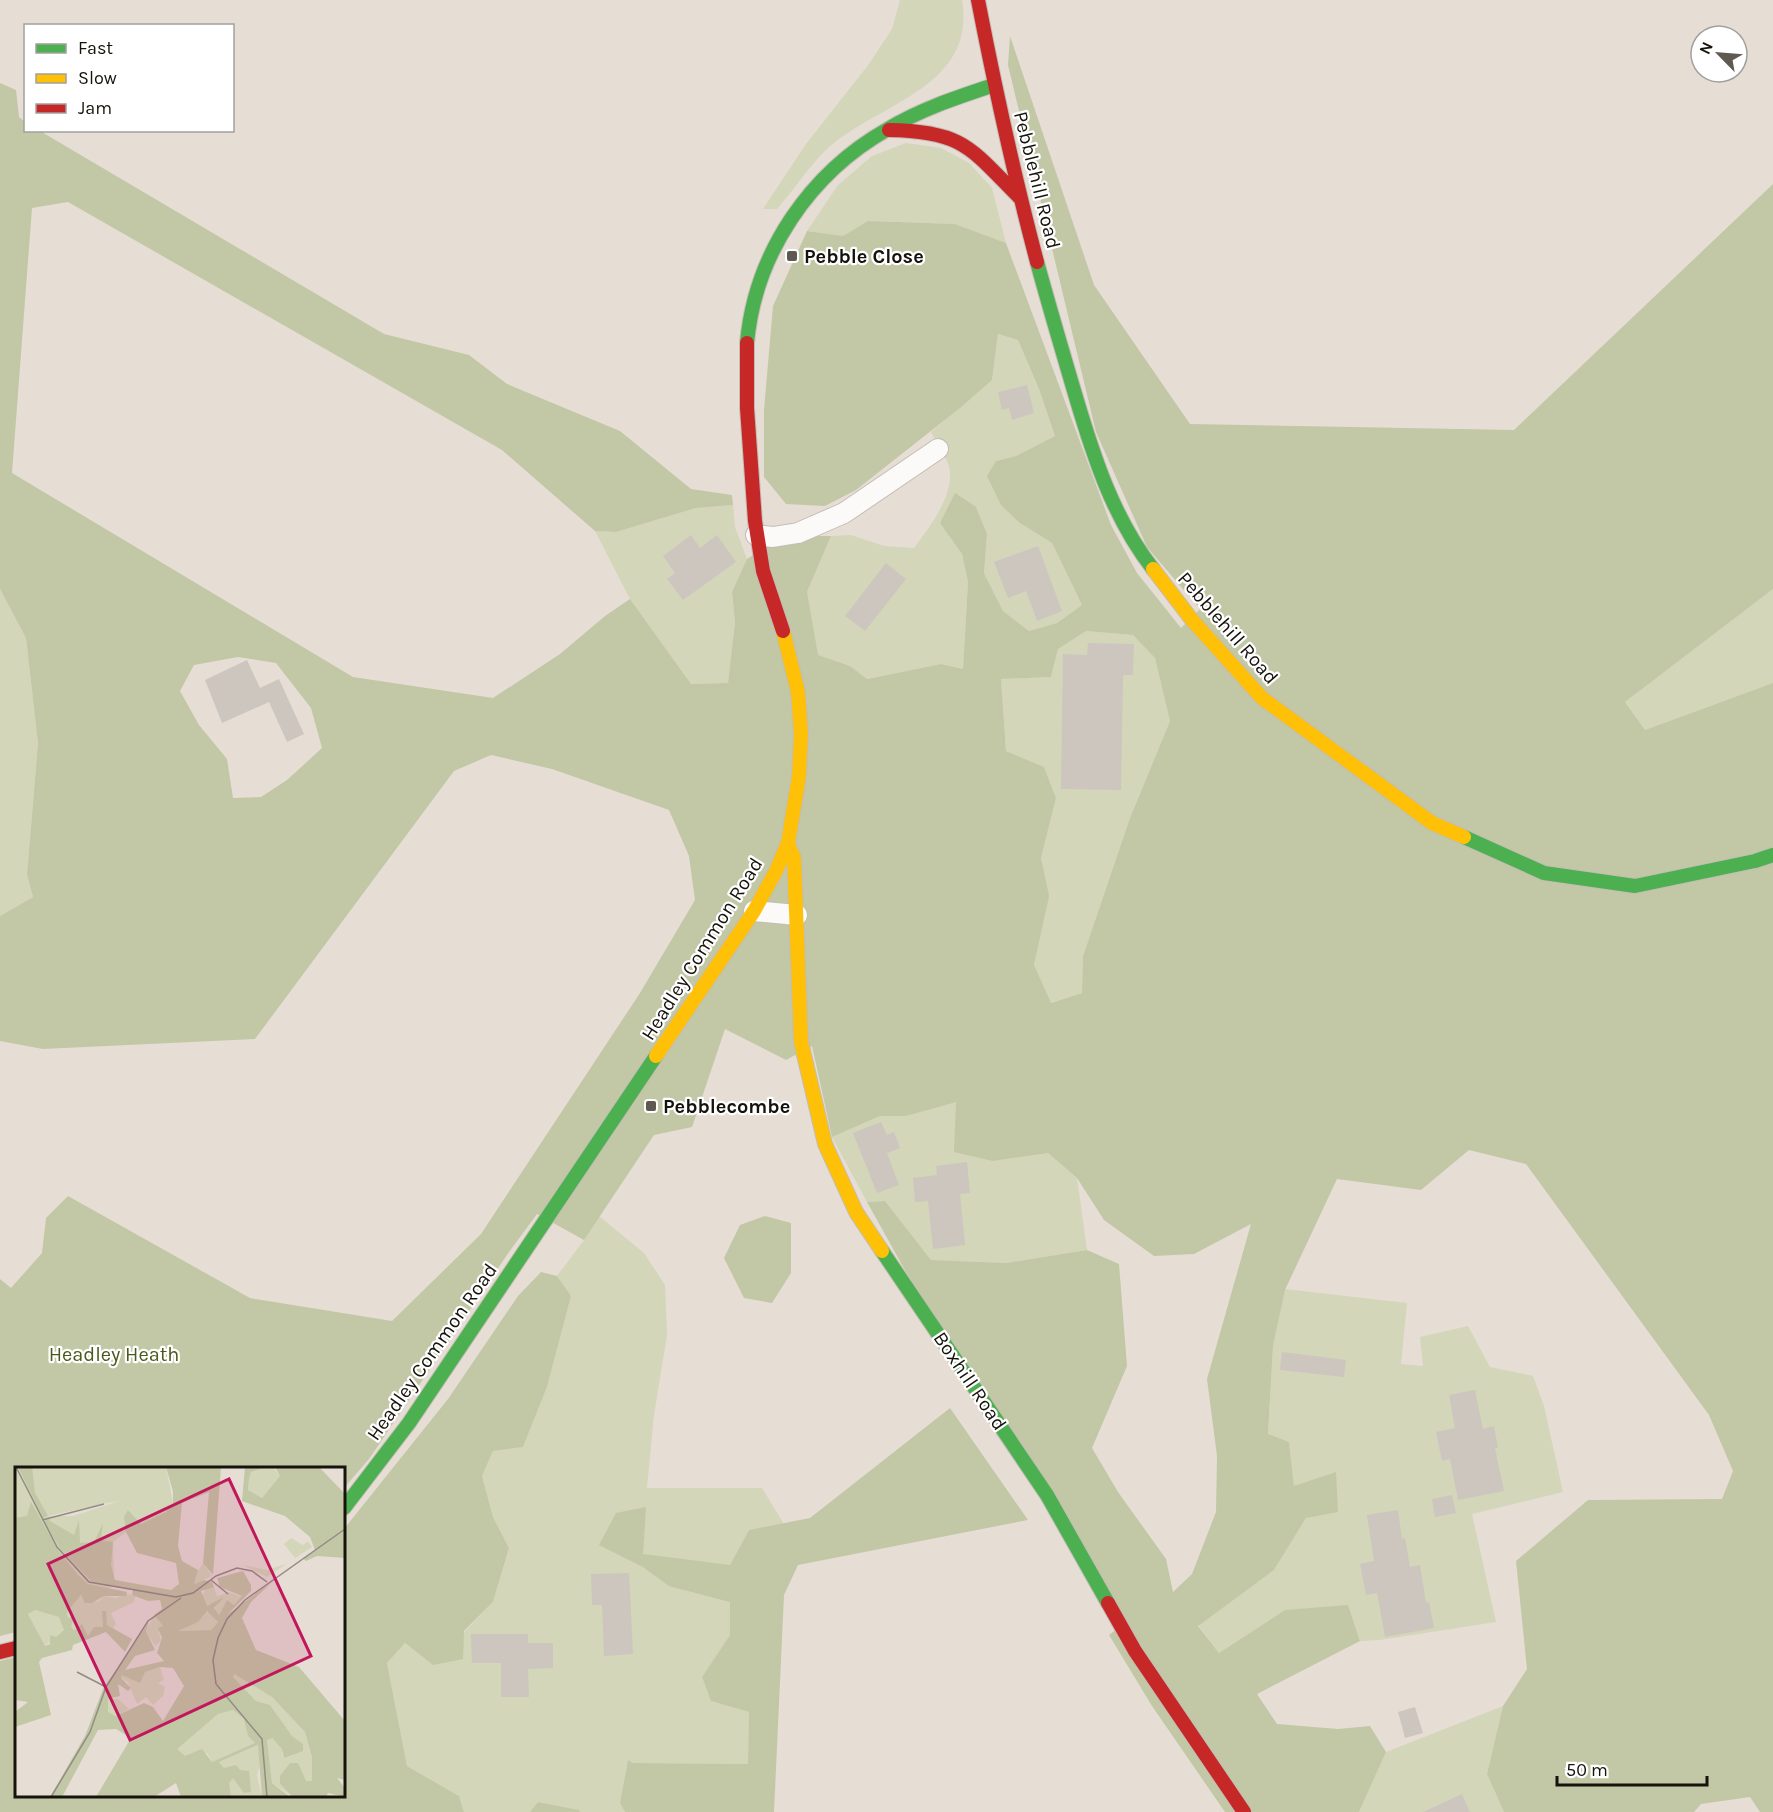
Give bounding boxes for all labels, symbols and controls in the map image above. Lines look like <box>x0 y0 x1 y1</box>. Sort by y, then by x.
legend <box>24 24 234 132</box>
north arrow <box>1689 24 1749 84</box>
text: Fast <box>78 37 113 59</box>
text: N <box>1695 39 1717 57</box>
text: Slow <box>78 67 117 89</box>
text: Jam <box>78 97 112 119</box>
street label: Pebblehill Road <box>1009 109 1065 251</box>
place label: Pebble Close <box>804 245 924 268</box>
marker: Pebble Close <box>785 249 799 263</box>
street label: Pebblehill Road <box>1173 567 1283 689</box>
street label: Headley Common Road <box>636 854 768 1044</box>
place label: Pebblecombe <box>663 1095 790 1118</box>
marker: Pebblecombe <box>644 1099 658 1113</box>
street label: Headley Common Road <box>362 1259 502 1445</box>
street label: Boxhill Road <box>929 1327 1011 1435</box>
park label: Headley Heath <box>49 1343 179 1366</box>
inset map <box>15 1467 345 1797</box>
scale bar <box>1557 1749 1707 1787</box>
text: 50 m <box>1566 1759 1608 1781</box>

